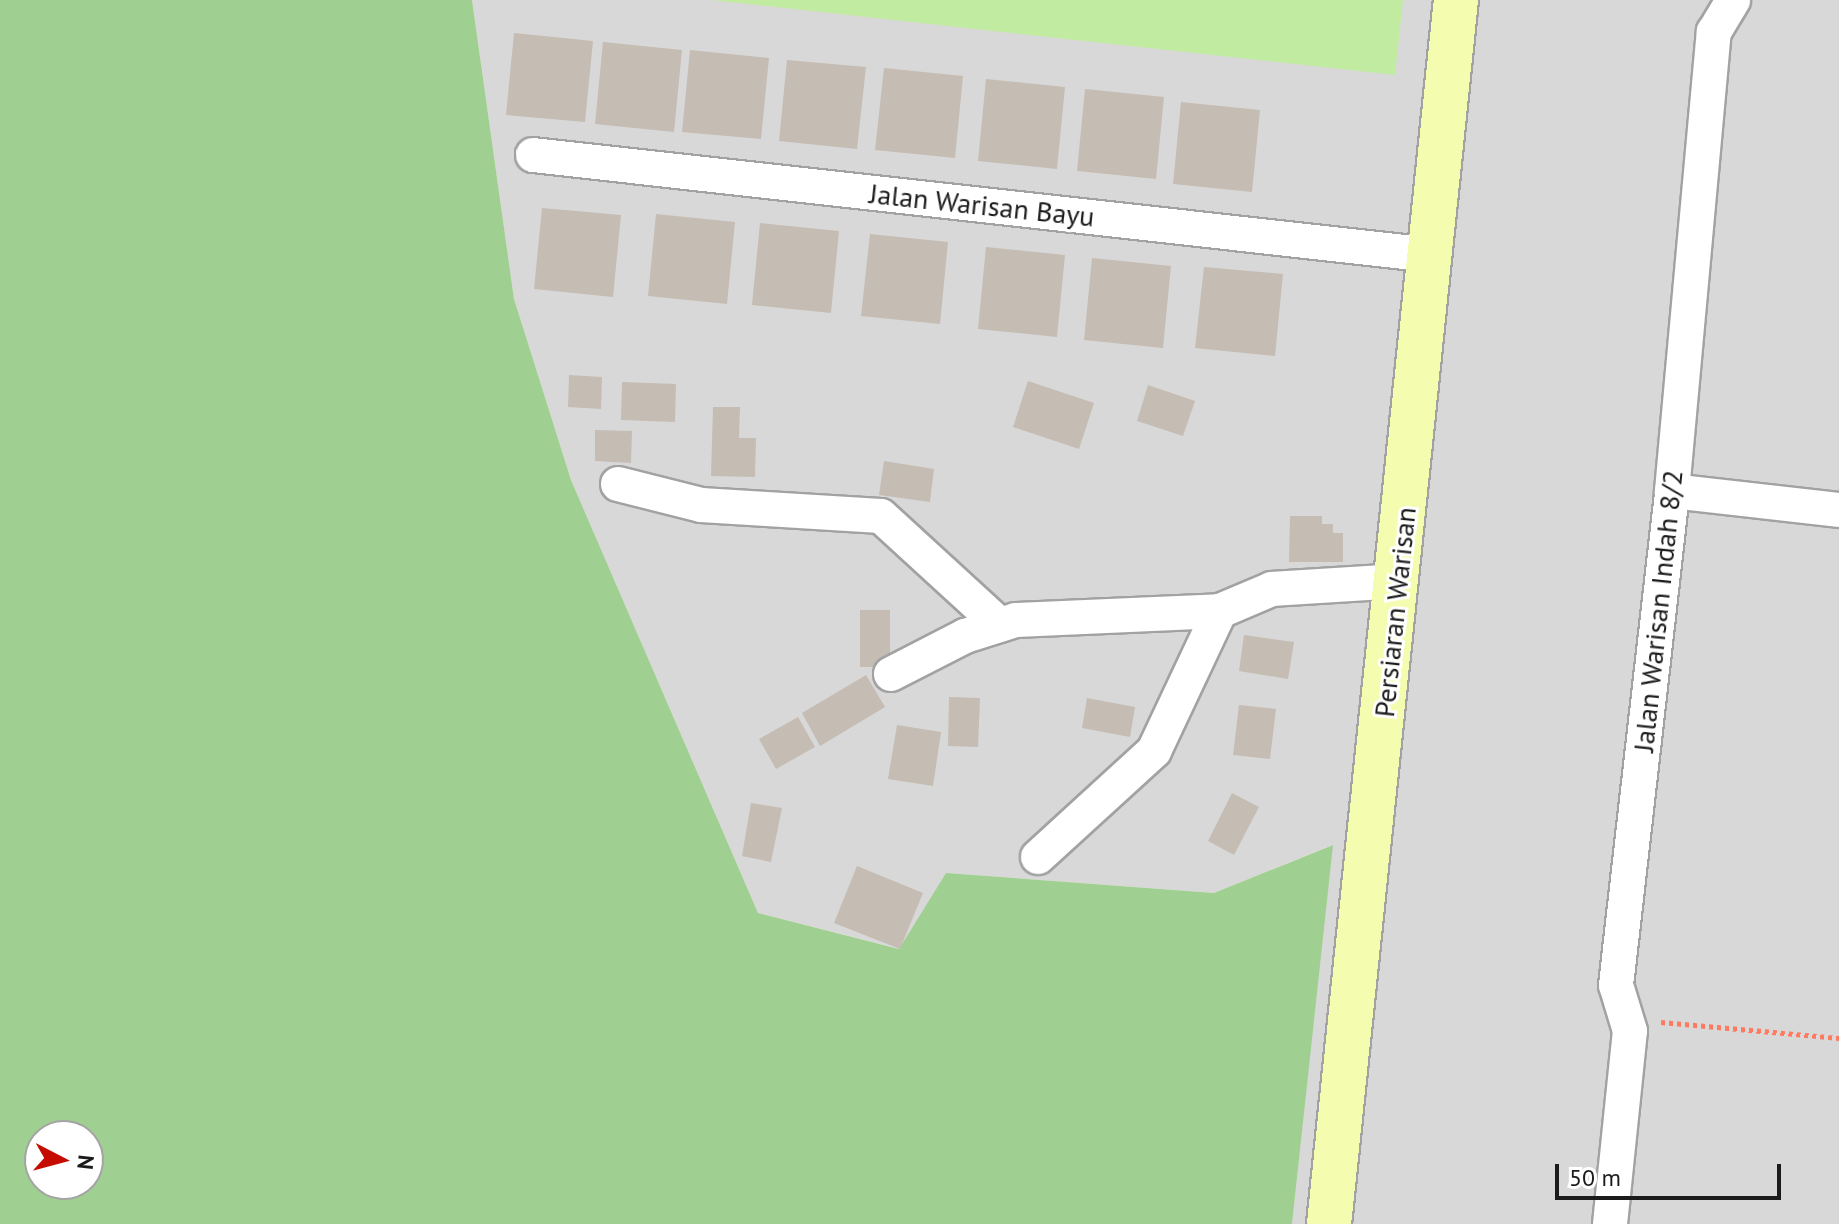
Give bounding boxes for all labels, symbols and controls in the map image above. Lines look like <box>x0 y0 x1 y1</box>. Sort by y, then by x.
street label: Jalan Warisan Bayu <box>868 176 1096 234</box>
street label: Jalan Warisan Indah 8/2 <box>1626 468 1690 754</box>
street label: Persiaran Warisan <box>1367 505 1423 719</box>
north arrow <box>24 1120 104 1200</box>
scale bar <box>1559 1148 1785 1198</box>
text: N <box>71 1154 101 1171</box>
text: 50 m <box>1569 1162 1621 1193</box>

